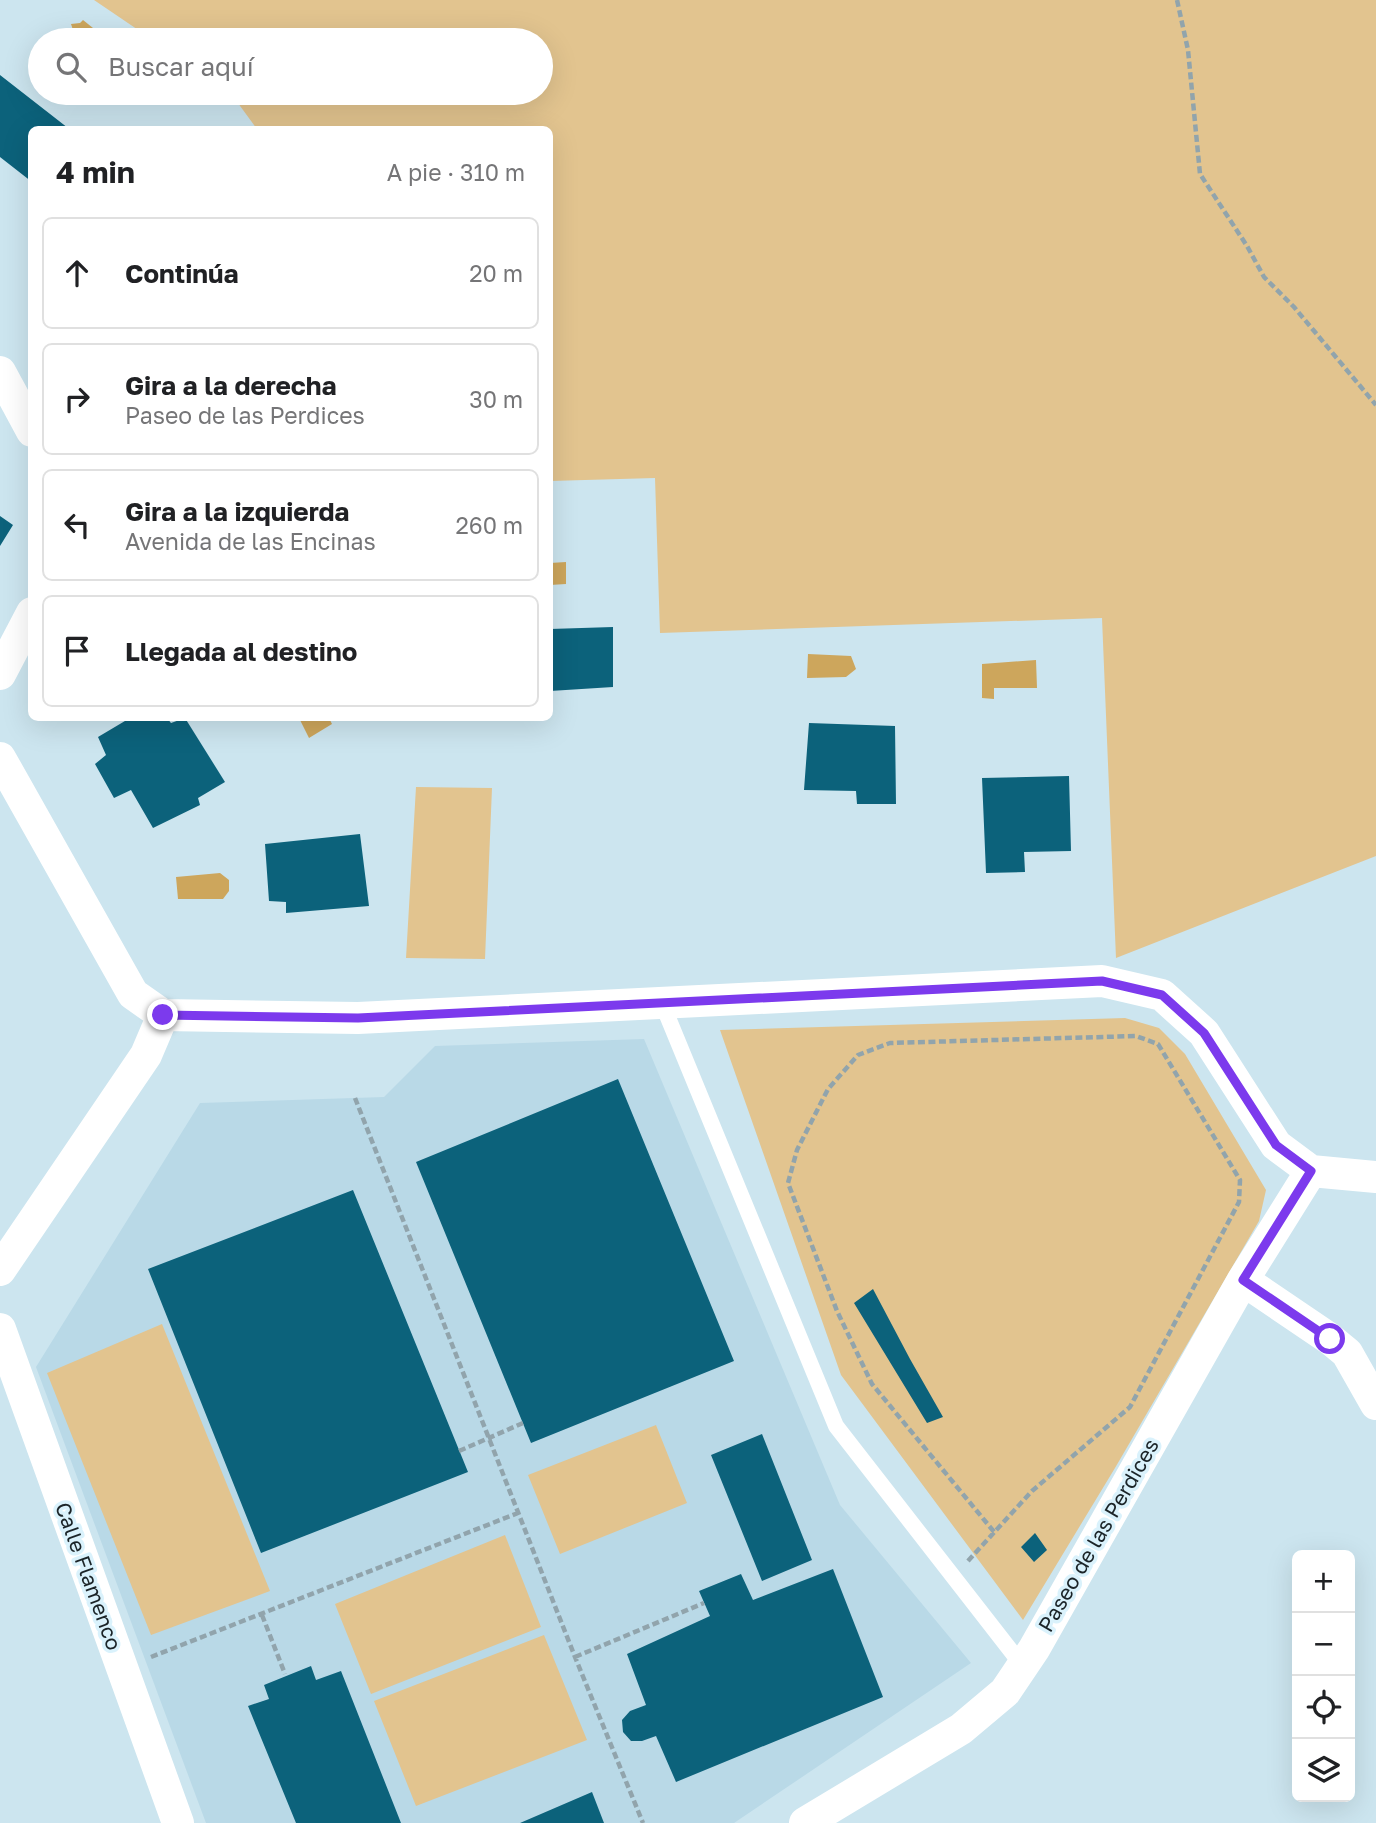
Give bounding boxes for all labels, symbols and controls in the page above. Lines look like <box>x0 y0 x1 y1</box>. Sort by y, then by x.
search box <box>28 28 553 105</box>
icon: search <box>52 48 90 86</box>
text: Buscar aquí <box>108 51 254 82</box>
text: 4 min <box>56 154 135 190</box>
text: A pie · 310 m <box>387 158 525 186</box>
icon: ahead <box>58 254 96 292</box>
text: Continúa <box>125 258 239 289</box>
text: 20 m <box>469 259 523 287</box>
text: Gira a la derecha <box>125 370 337 401</box>
icon: right <box>58 380 96 418</box>
text: 30 m <box>469 385 523 413</box>
text: Paseo de las Perdices <box>125 401 365 429</box>
text: Gira a la izquierda <box>125 496 349 527</box>
icon: left <box>58 506 96 544</box>
text: 260 m <box>455 511 523 539</box>
text: Avenida de las Encinas <box>125 527 376 555</box>
icon: arrive <box>58 632 96 670</box>
text: Llegada al destino <box>125 636 357 667</box>
route end <box>147 999 178 1030</box>
route start <box>1314 1323 1345 1354</box>
street label: Paseo de las Perdices <box>1032 1434 1164 1636</box>
street label: Calle Flamenco <box>50 1498 128 1654</box>
map controls <box>1292 1550 1355 1802</box>
button: + <box>1292 1550 1355 1613</box>
button: − <box>1292 1613 1355 1676</box>
button: locate <box>1292 1676 1355 1739</box>
button: layers <box>1292 1739 1355 1802</box>

